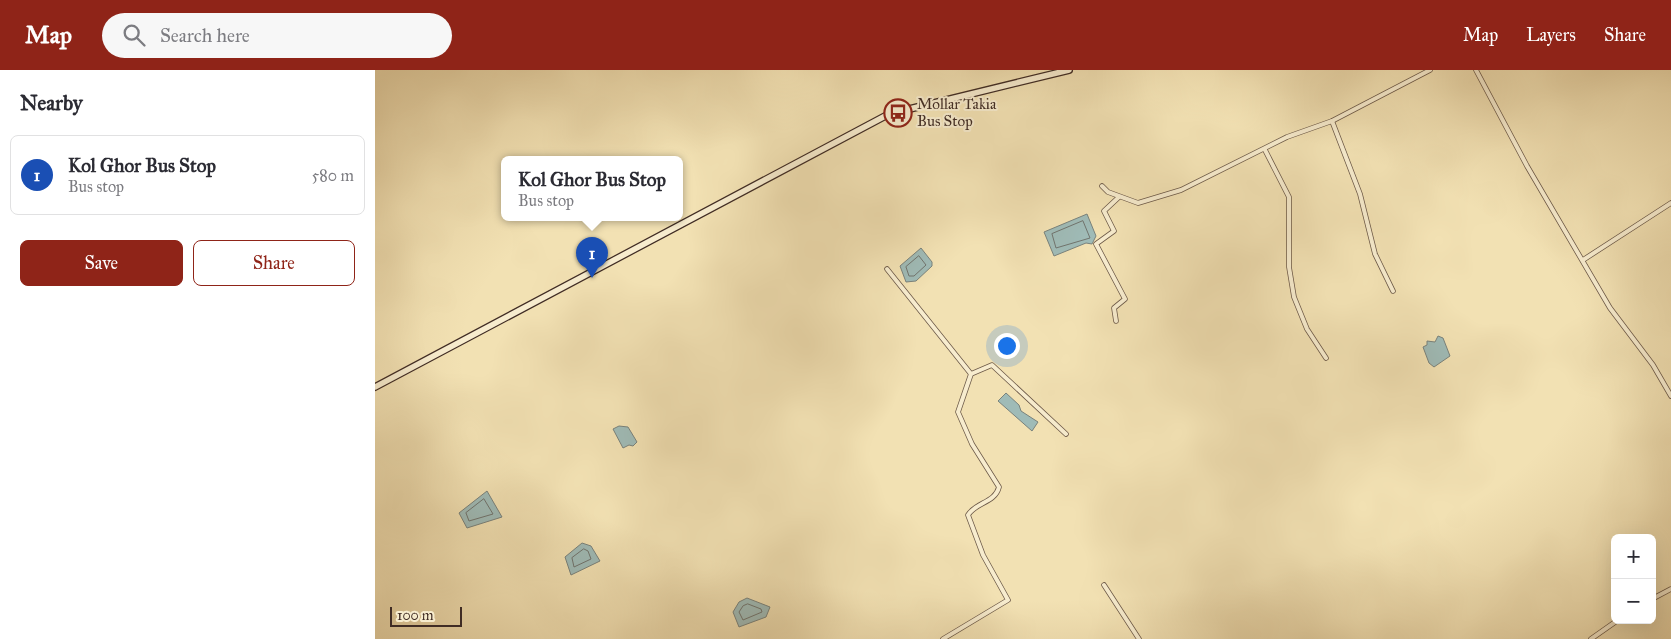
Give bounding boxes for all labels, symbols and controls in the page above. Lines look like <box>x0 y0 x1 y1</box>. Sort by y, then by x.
search box <box>102 13 452 58</box>
text: Map <box>25 20 72 50</box>
icon: search <box>120 21 148 49</box>
text: Search here <box>160 24 250 47</box>
text: Map <box>1463 24 1498 46</box>
text: Layers <box>1526 24 1576 46</box>
text: Share <box>1604 24 1646 46</box>
text: Nearby <box>20 90 83 116</box>
place label: Mollar Takia Bus Stop <box>917 95 997 130</box>
bus stop icon: Mollar Takia Bus Stop <box>883 98 913 128</box>
text: Kol Ghor Bus Stop <box>68 154 216 177</box>
popup <box>501 156 683 221</box>
text: 1 <box>34 166 40 185</box>
text: 580 m <box>312 166 354 185</box>
text: Kol Ghor Bus Stop <box>518 168 666 191</box>
text: Bus stop <box>68 177 124 196</box>
text: Bus stop <box>518 191 574 210</box>
pin: 1 <box>576 237 608 278</box>
button: Save <box>20 240 183 286</box>
button: Share <box>193 240 355 286</box>
your location <box>994 333 1020 359</box>
map controls <box>1611 534 1656 624</box>
button: + <box>1611 534 1656 579</box>
button: − <box>1611 579 1656 624</box>
scale bar <box>390 604 463 627</box>
text: 100 m <box>397 607 434 624</box>

